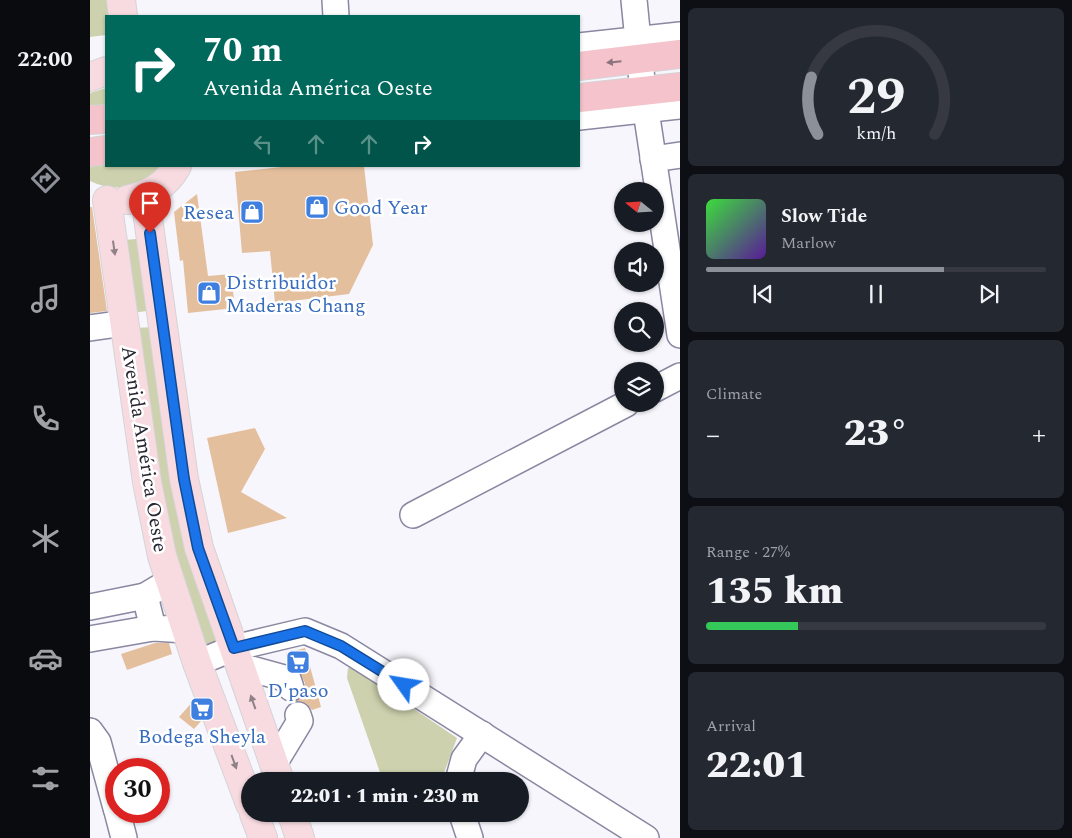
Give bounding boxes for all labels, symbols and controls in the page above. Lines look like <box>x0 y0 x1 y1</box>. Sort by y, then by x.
text: 70 m <box>203 24 283 77</box>
icon: right <box>120 35 185 100</box>
text: 22:00 <box>17 43 73 76</box>
one-way arrow <box>605 58 621 66</box>
text: 29 <box>847 58 905 137</box>
text: Avenida América Oeste <box>203 72 433 105</box>
text: km/h <box>856 120 896 147</box>
icon: left <box>249 130 277 158</box>
icon: ahead <box>302 130 330 158</box>
icon: ahead <box>355 130 383 158</box>
icon: right <box>408 130 436 158</box>
icon: directions <box>28 161 63 196</box>
pin <box>129 182 171 233</box>
north arrow <box>614 182 664 232</box>
map controls <box>614 182 664 412</box>
icon: arrive <box>136 189 164 217</box>
place label: Good Year <box>334 193 428 223</box>
shop icon: Good Year <box>304 194 330 220</box>
place label: Resea <box>183 198 234 228</box>
shop icon: Resea <box>239 199 265 225</box>
text: Slow Tide <box>781 202 867 231</box>
text: Marlow <box>781 231 836 255</box>
one-way arrow <box>110 240 118 256</box>
button: sound <box>614 242 664 292</box>
place label: Distribuidor Maderas Chang <box>226 268 366 321</box>
shop icon: Distribuidor Maderas Chang <box>196 280 222 306</box>
icon: previous <box>749 280 777 308</box>
icon: pause <box>862 280 890 308</box>
icon: next <box>975 280 1003 308</box>
icon: music <box>28 281 63 316</box>
button: search <box>614 302 664 352</box>
street label: Avenida América Oeste <box>113 344 175 555</box>
button: layers <box>614 362 664 412</box>
text: Climate <box>706 382 762 406</box>
icon: phone <box>28 401 63 436</box>
text: 23° <box>844 405 908 463</box>
text: − <box>706 414 720 457</box>
text: + <box>1032 414 1046 457</box>
icon: climate <box>28 521 63 556</box>
text: Range · 27% <box>706 540 790 564</box>
text: 135 km <box>706 563 843 621</box>
icon: car <box>28 641 63 676</box>
supermarket icon: D'paso <box>285 649 311 675</box>
position arrow <box>377 658 429 710</box>
place label: D'paso <box>267 676 329 706</box>
one-way arrow <box>249 694 257 709</box>
supermarket icon: Bodega Sheyla <box>189 696 215 722</box>
text: Arrival <box>706 714 756 738</box>
place label: Bodega Sheyla <box>138 722 266 752</box>
text: 22:01 <box>706 737 808 795</box>
one-way arrow <box>230 755 238 770</box>
speed limit sign: 30 <box>105 758 170 823</box>
icon: filters <box>28 761 63 796</box>
text: 22:01 · 1 min · 230 m <box>291 782 479 811</box>

